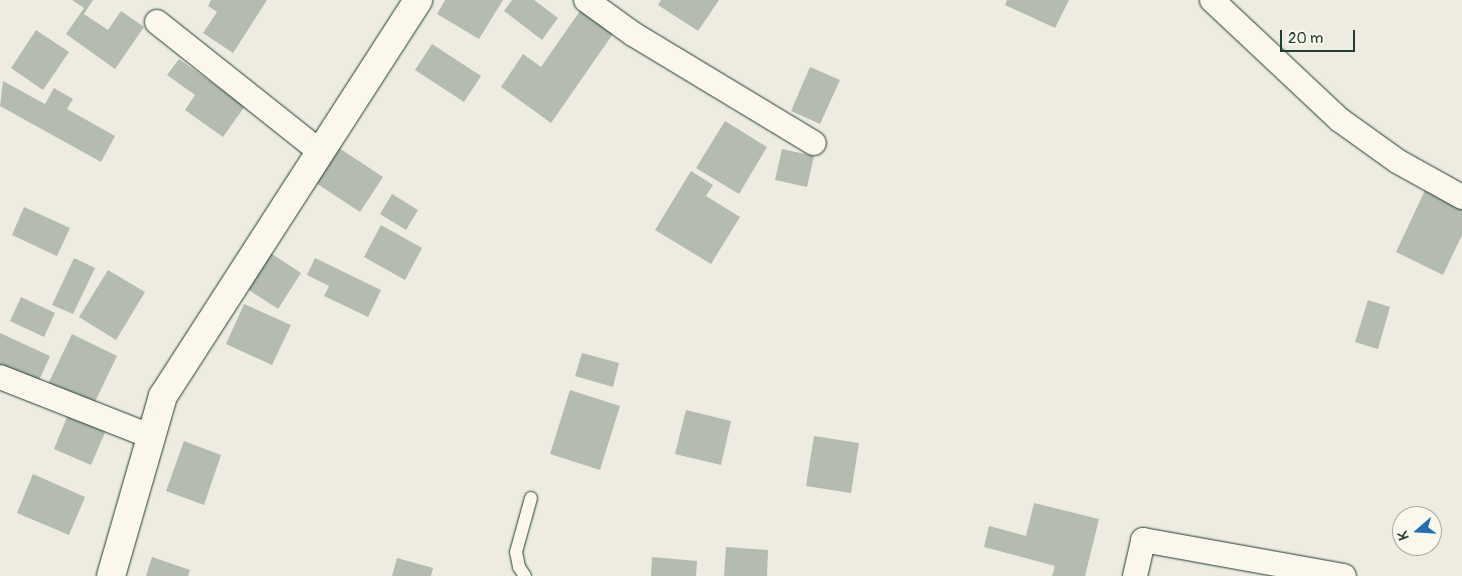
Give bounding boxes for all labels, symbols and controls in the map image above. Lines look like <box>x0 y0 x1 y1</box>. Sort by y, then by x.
scale bar <box>1282 20 1357 52</box>
text: 20 m <box>1288 29 1323 48</box>
north arrow <box>1392 506 1442 556</box>
text: K <box>1394 529 1413 542</box>

